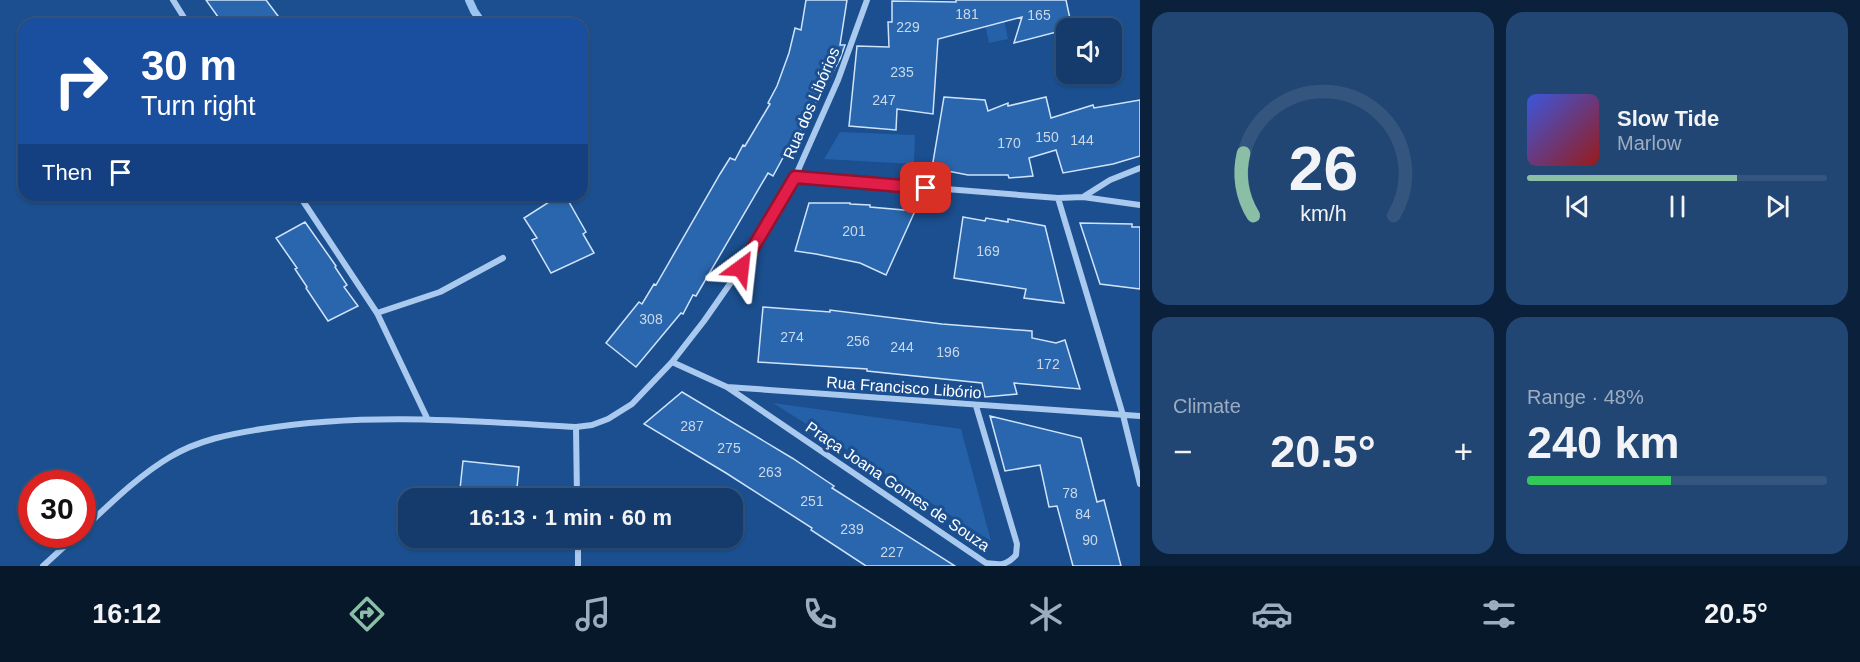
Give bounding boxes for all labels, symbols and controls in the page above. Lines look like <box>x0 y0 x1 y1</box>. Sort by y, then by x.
house number: 181 <box>955 6 979 22</box>
house number: 165 <box>1027 7 1051 23</box>
map controls <box>1056 18 1122 84</box>
button: sound <box>1056 18 1122 84</box>
house number: 229 <box>896 19 920 35</box>
icon: right <box>42 42 120 120</box>
text: 30 m <box>141 42 237 89</box>
street label: Rua dos Libórios <box>780 45 843 162</box>
house number: 235 <box>890 64 914 80</box>
text: Turn right <box>141 91 256 121</box>
house number: 247 <box>872 92 896 108</box>
text: Slow Tide <box>1617 106 1719 131</box>
house number: 150 <box>1035 129 1059 145</box>
house number: 144 <box>1070 132 1094 148</box>
text: Marlow <box>1617 132 1681 154</box>
text: 26 <box>1288 134 1358 203</box>
house number: 170 <box>997 135 1021 151</box>
icon: arrive <box>104 156 137 189</box>
text: Then <box>42 160 92 185</box>
pin <box>900 162 951 213</box>
icon: arrive <box>909 171 942 204</box>
icon: previous <box>1561 190 1594 223</box>
icon: pause <box>1661 190 1694 223</box>
icon: next <box>1761 190 1794 223</box>
text: km/h <box>1300 202 1346 226</box>
house number: 201 <box>842 223 866 239</box>
position arrow <box>709 236 773 300</box>
house number: 169 <box>976 243 1000 259</box>
house number: 308 <box>639 311 663 327</box>
house number: 274 <box>780 329 804 345</box>
house number: 256 <box>846 333 870 349</box>
house number: 244 <box>890 339 914 355</box>
house number: 196 <box>936 344 960 360</box>
house number: 172 <box>1036 356 1060 372</box>
street label: Rua Francisco Libório <box>826 374 982 401</box>
text: Range · 48% <box>1527 386 1644 408</box>
text: Climate <box>1173 395 1241 417</box>
text: 240 km <box>1527 417 1680 468</box>
house number: 287 <box>680 418 704 434</box>
street label: Praça Joana Gomes de Souza <box>803 418 993 554</box>
text: 20.5° <box>1270 426 1376 477</box>
text: − <box>1173 433 1192 470</box>
text: + <box>1454 433 1473 470</box>
house number: 275 <box>717 440 741 456</box>
house number: 263 <box>758 464 782 480</box>
speed limit sign: 30 <box>18 470 96 548</box>
house number: 78 <box>1062 485 1078 501</box>
house number: 251 <box>800 493 824 509</box>
text: 16:13 · 1 min · 60 m <box>469 505 672 530</box>
house number: 84 <box>1075 506 1091 522</box>
house number: 239 <box>840 521 864 537</box>
house number: 90 <box>1082 532 1098 548</box>
house number: 227 <box>880 544 904 560</box>
icon: directions <box>346 593 388 635</box>
icon: music <box>572 593 614 635</box>
icon: phone <box>799 593 841 635</box>
icon: climate <box>1025 593 1067 635</box>
icon: car <box>1251 593 1293 635</box>
icon: filters <box>1478 593 1520 635</box>
text: 16:12 <box>92 599 161 629</box>
text: 20.5° <box>1704 599 1768 629</box>

